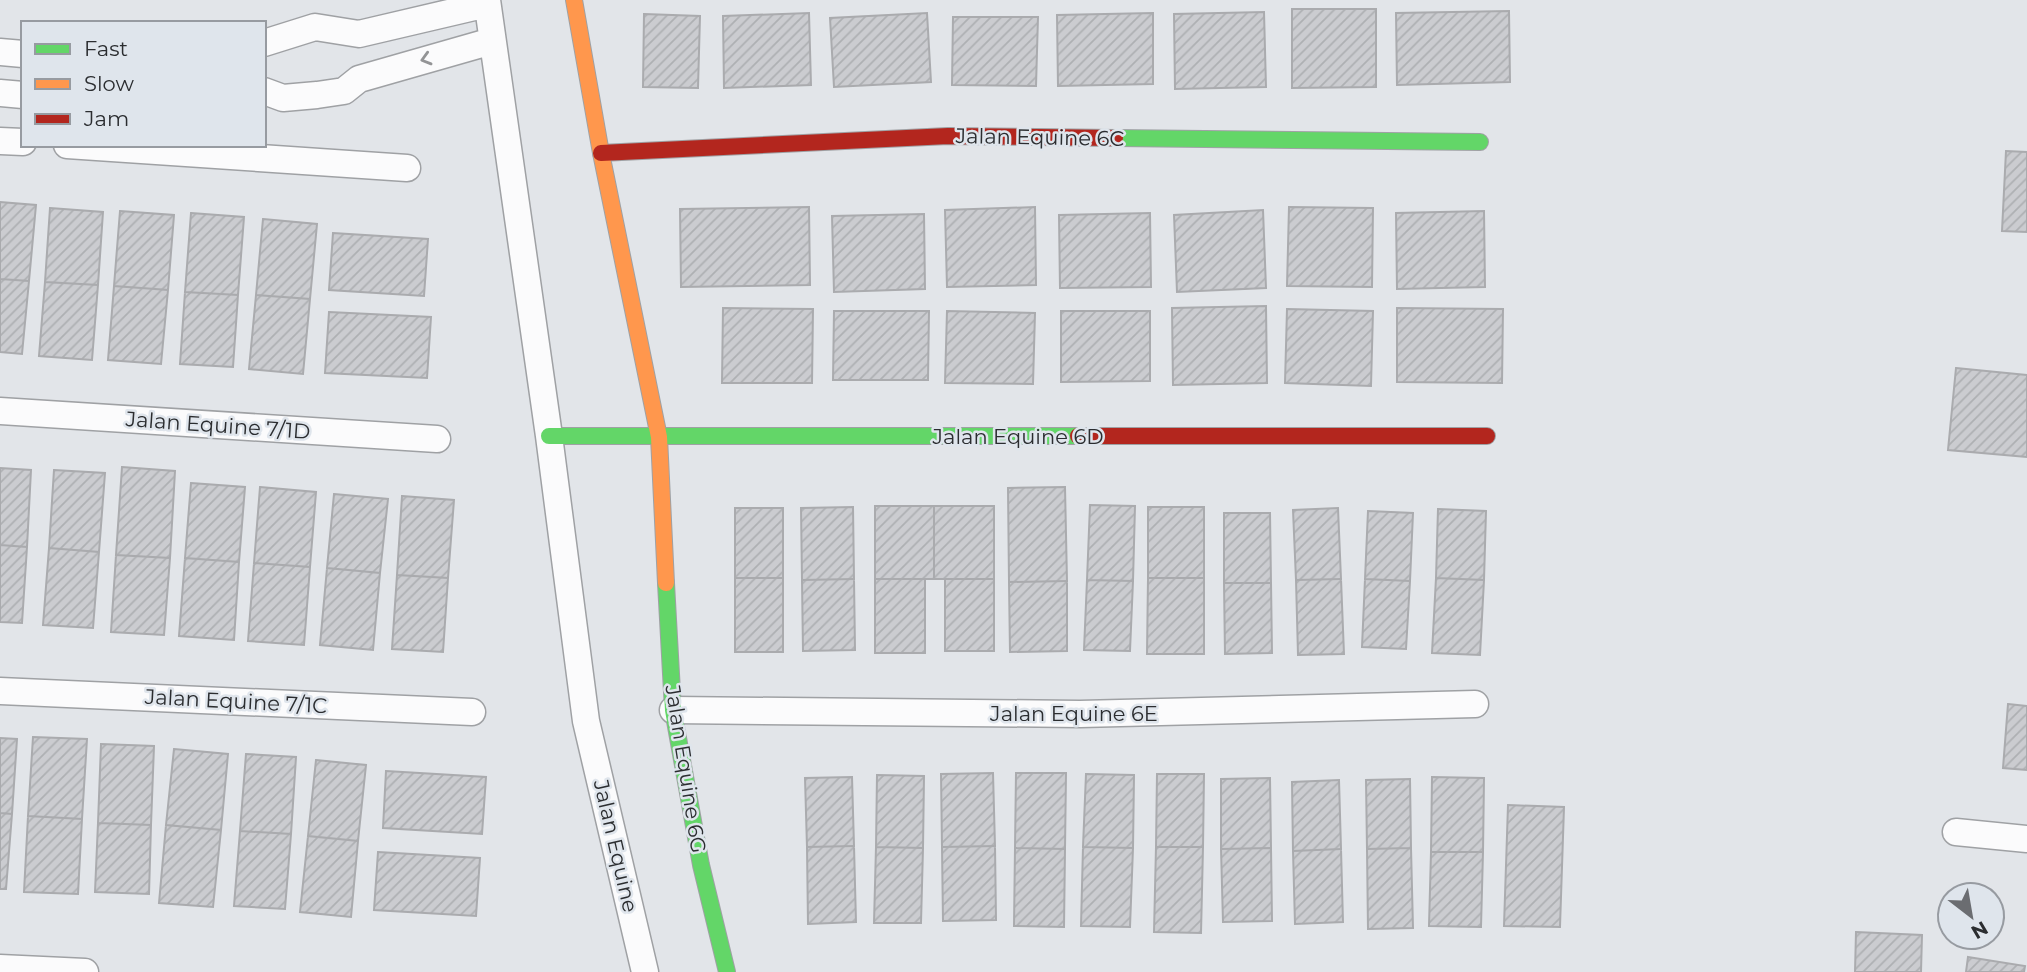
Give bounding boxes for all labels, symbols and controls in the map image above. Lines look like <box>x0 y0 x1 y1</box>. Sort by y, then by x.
legend <box>21 21 266 147</box>
text: Fast <box>84 36 128 61</box>
one-way arrow <box>420 51 432 66</box>
text: Slow <box>84 71 134 96</box>
text: Jam <box>83 106 129 131</box>
street label: Jalan Equine 6C <box>954 123 1125 151</box>
street label: Jalan Equine 7/1D <box>124 406 311 444</box>
street label: Jalan Equine 6D <box>931 424 1104 449</box>
street label: Jalan Equine 6G <box>660 682 712 855</box>
street label: Jalan Equine 7/1C <box>143 684 328 718</box>
street label: Jalan Equine 6E <box>989 701 1158 726</box>
street label: Jalan Equine <box>588 776 643 915</box>
north arrow <box>1936 881 2006 951</box>
text: N <box>1967 916 1992 944</box>

